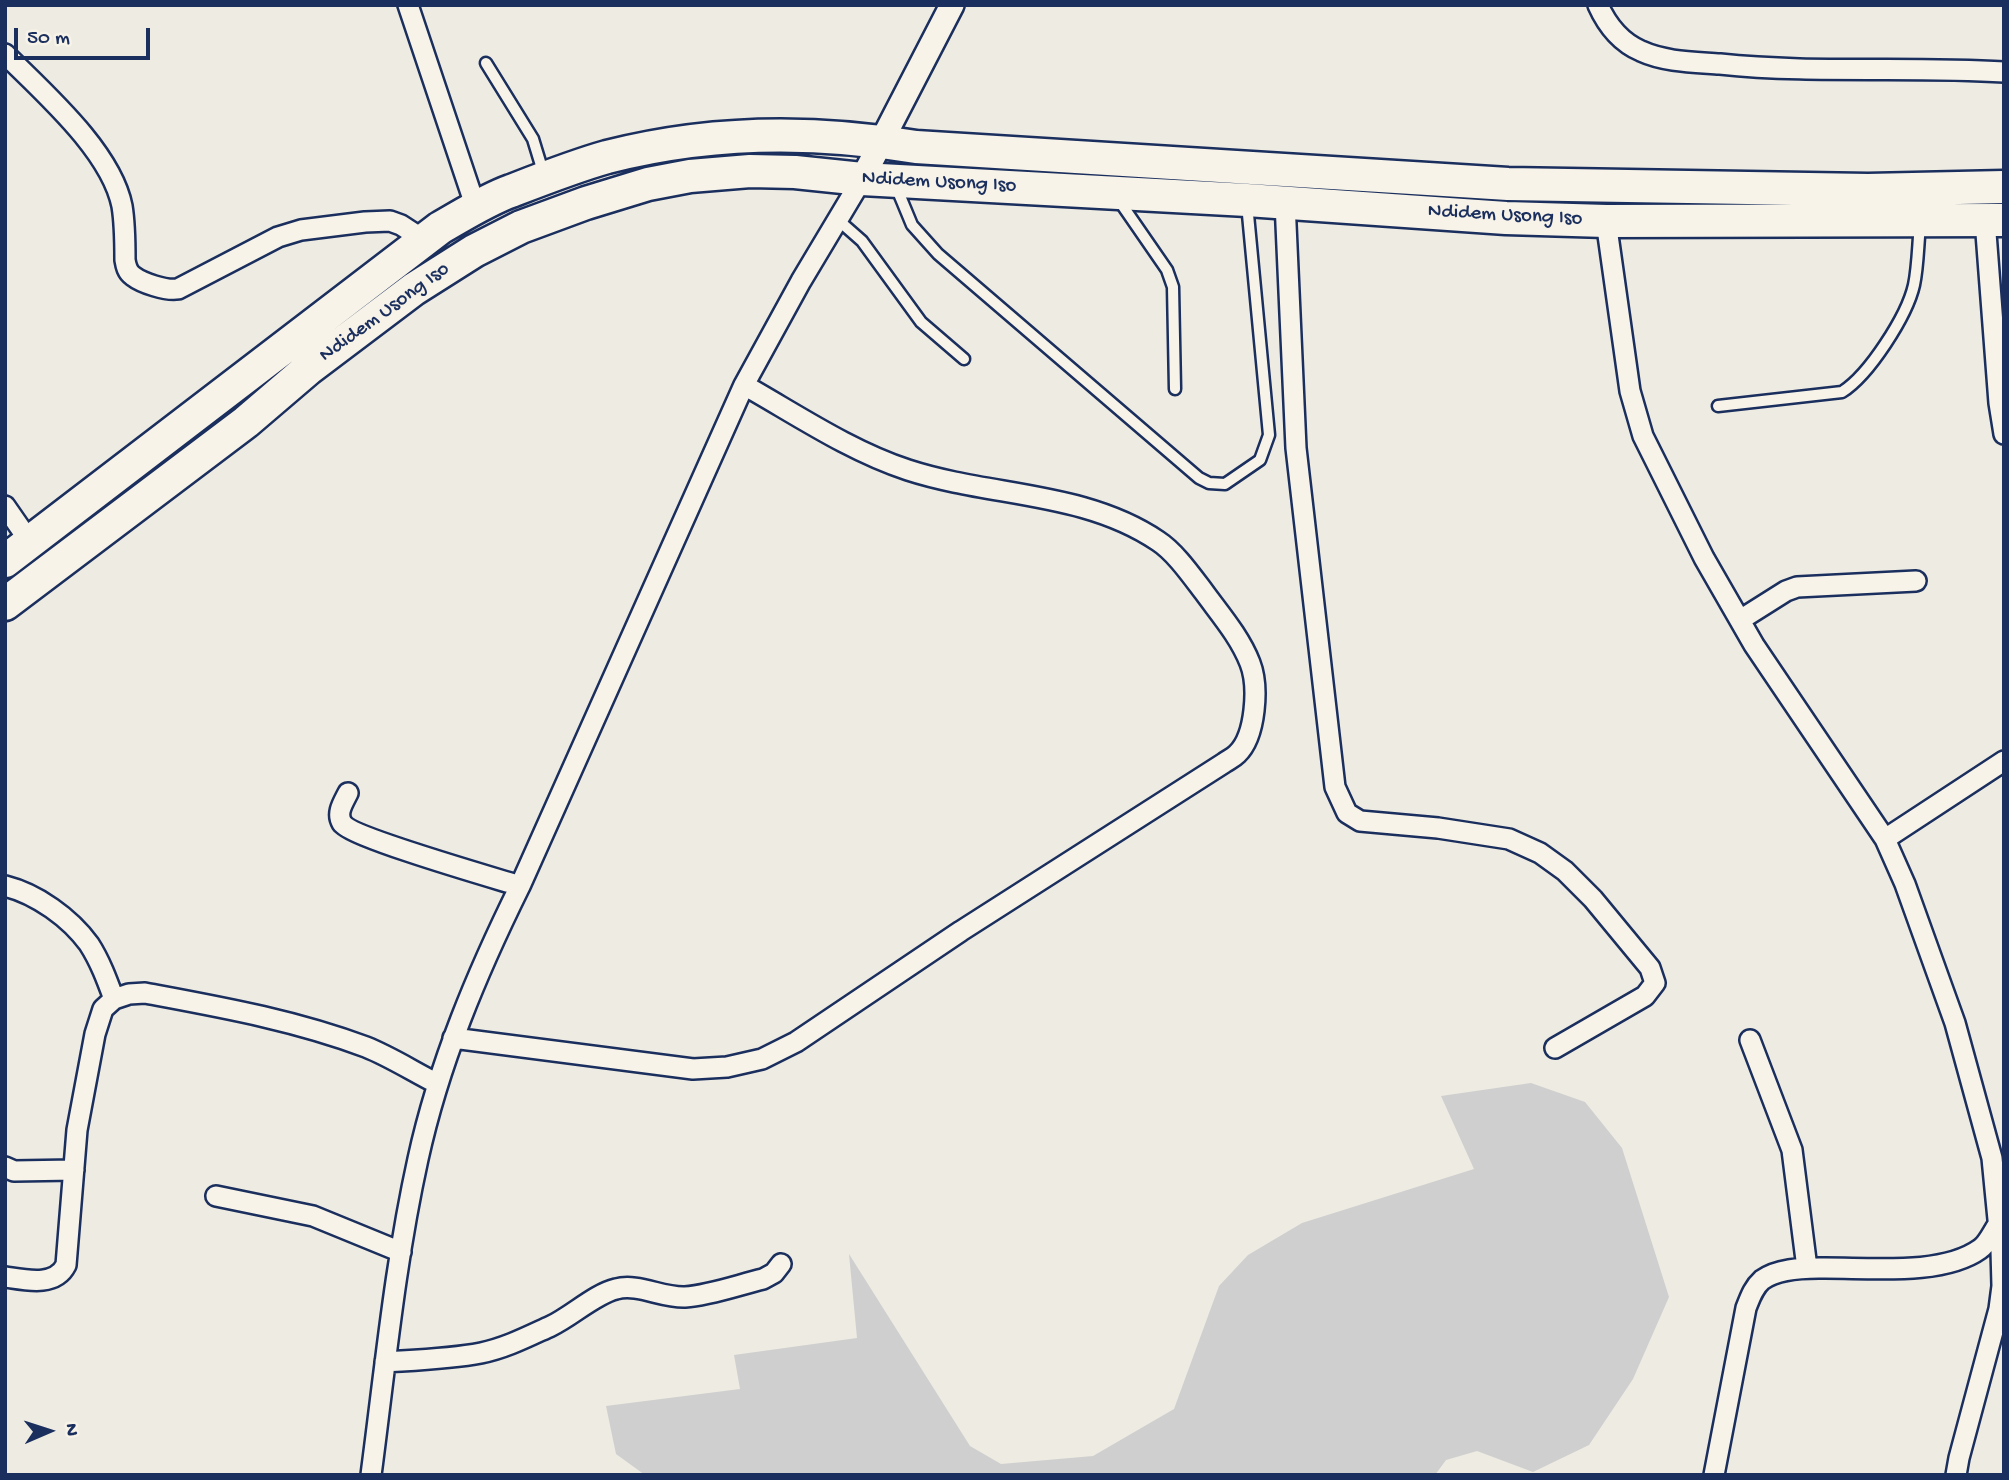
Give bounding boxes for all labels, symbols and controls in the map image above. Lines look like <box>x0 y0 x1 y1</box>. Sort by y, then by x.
scale bar <box>18 14 154 58</box>
text: 50 m <box>27 27 70 52</box>
street label: Ndidem Usong Iso <box>861 166 1017 200</box>
street label: Ndidem Usong Iso <box>1427 199 1583 233</box>
street label: Ndidem Usong Iso <box>315 257 455 369</box>
north arrow <box>14 1396 84 1466</box>
text: N <box>59 1423 82 1437</box>

